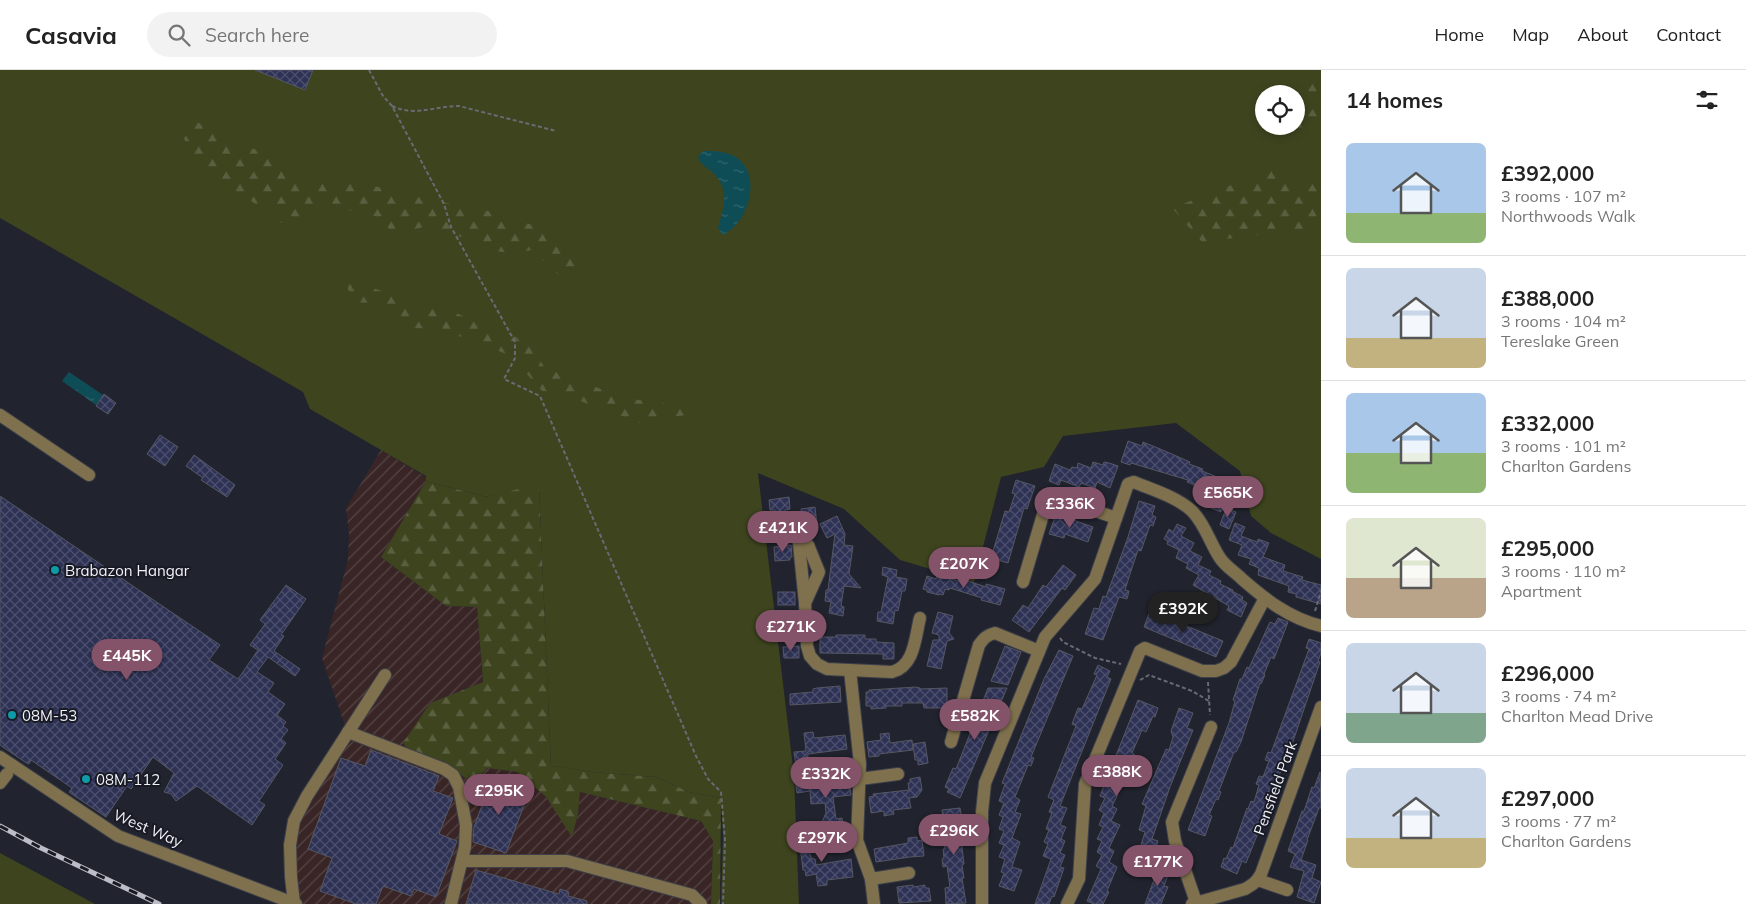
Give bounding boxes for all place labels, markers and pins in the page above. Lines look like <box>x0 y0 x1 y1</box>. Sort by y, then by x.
pin: £565K <box>1193 476 1263 518</box>
pin: £336K <box>1035 486 1105 529</box>
pin: £421K <box>748 510 818 553</box>
pin: £207K <box>929 546 999 589</box>
place label: Brabazon Hangar <box>65 561 190 580</box>
marker: Brabazon Hangar <box>49 564 61 576</box>
pin: £392K <box>1148 592 1218 634</box>
pin: £271K <box>756 610 826 652</box>
pin: £445K <box>92 638 162 681</box>
pin: £582K <box>940 698 1010 741</box>
place label: 08M-53 <box>22 706 77 725</box>
marker: 08M-53 <box>6 709 18 721</box>
pin: £388K <box>1082 754 1152 797</box>
pin: £332K <box>791 756 861 799</box>
place label: 08M-112 <box>96 770 160 789</box>
marker: 08M-112 <box>80 773 92 785</box>
pin: £295K <box>464 774 534 816</box>
pin: £296K <box>919 814 989 856</box>
pin: £297K <box>787 820 857 863</box>
pin: £177K <box>1123 844 1193 887</box>

